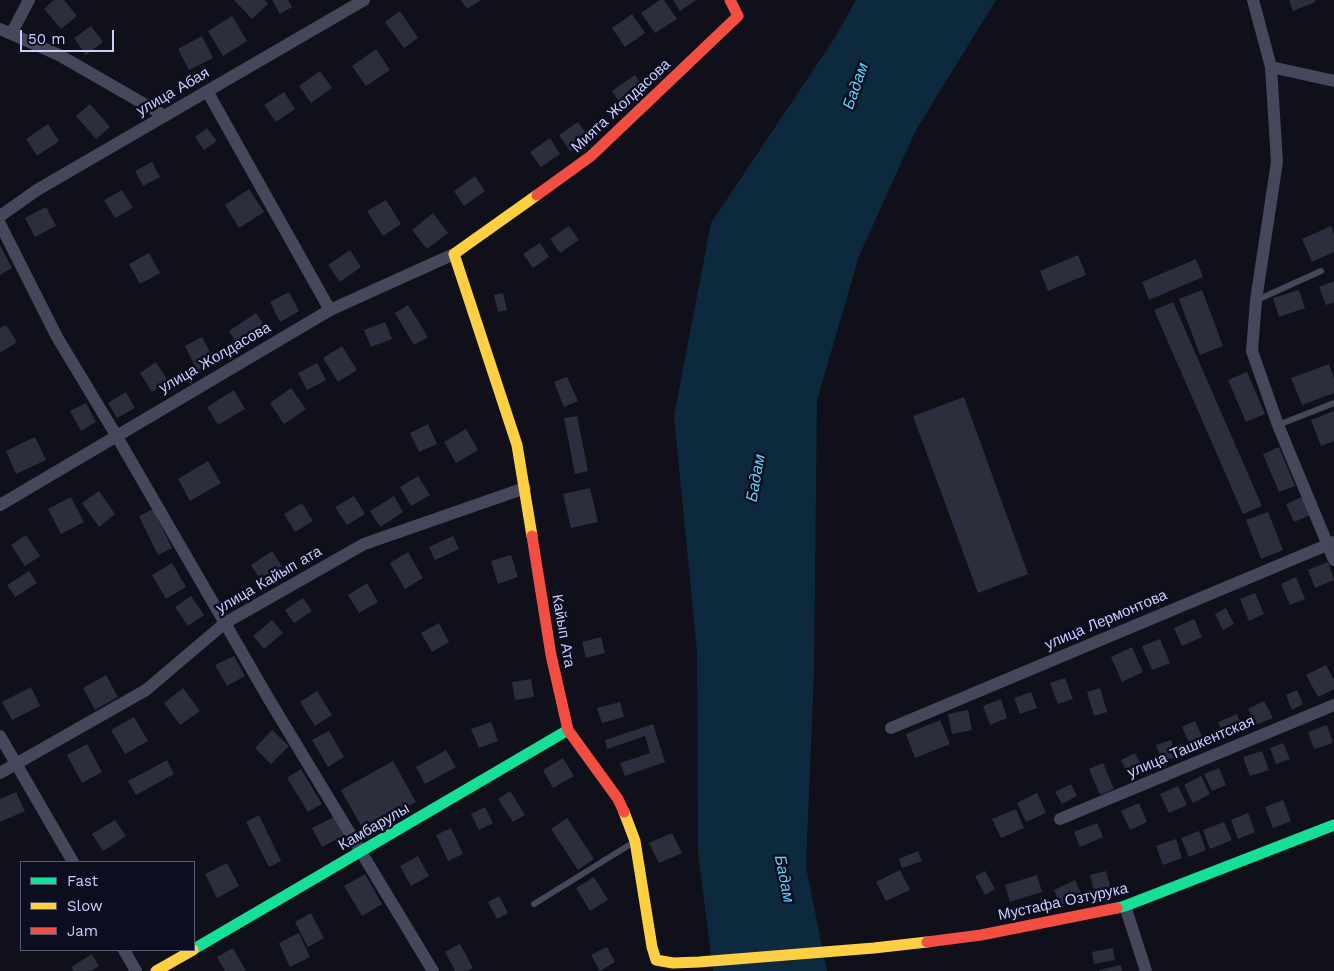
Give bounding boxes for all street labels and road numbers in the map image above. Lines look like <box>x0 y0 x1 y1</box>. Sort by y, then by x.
street label: Мията Жолдасова <box>568 55 674 157</box>
street label: улица Абая <box>133 64 213 120</box>
street label: улица Жолдасова <box>156 319 274 397</box>
street label: улица Кайып ата <box>213 542 325 618</box>
street label: улица Лермонтова <box>1042 586 1170 654</box>
street label: Кайып Ата <box>548 593 578 669</box>
street label: улица Ташкентская <box>1125 712 1257 782</box>
street label: Камбарулы <box>335 800 413 854</box>
street label: Мустафа Озтурука <box>996 879 1130 925</box>

